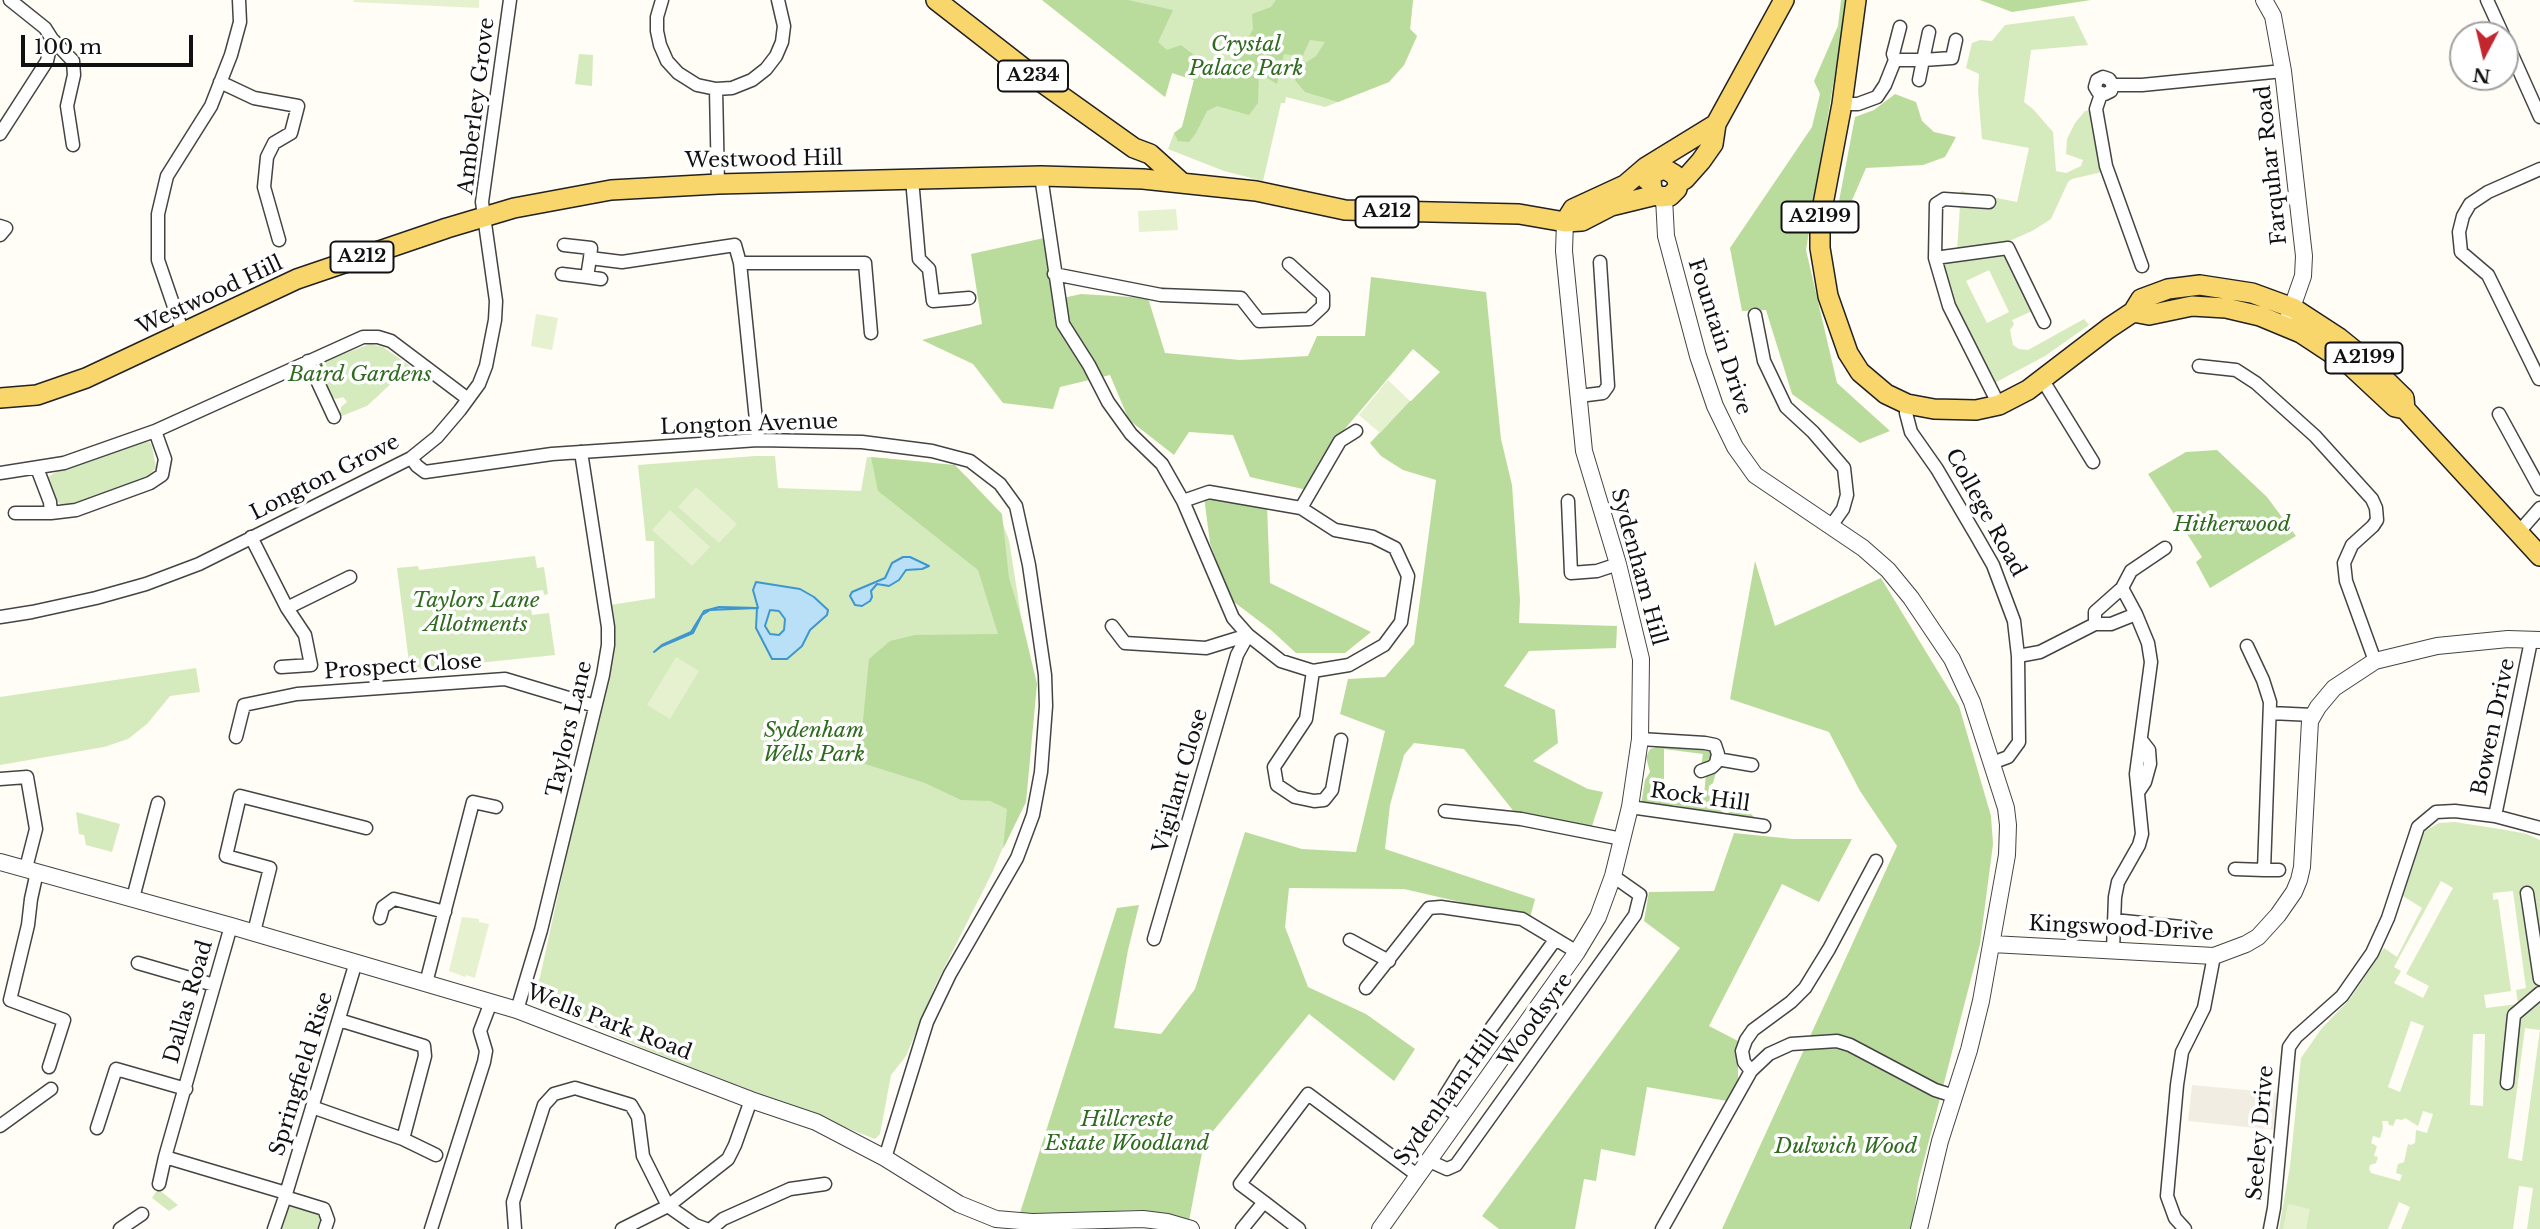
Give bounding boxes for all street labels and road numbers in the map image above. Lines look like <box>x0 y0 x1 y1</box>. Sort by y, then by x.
street label: Amberley Grove <box>454 16 500 196</box>
road number: A234 <box>998 60 1068 92</box>
street label: Farquhar Road <box>2251 84 2293 246</box>
street label: Westwood Hill <box>685 146 843 174</box>
road number: A212 <box>1356 196 1418 228</box>
road number: A2199 <box>1782 202 1858 232</box>
road number: A212 <box>330 242 394 272</box>
street label: Westwood Hill <box>133 251 287 341</box>
street label: Fountain Drive <box>1682 256 1756 418</box>
road number: A2199 <box>2326 342 2402 374</box>
street label: Longton Avenue <box>660 409 838 441</box>
street label: Longton Grove <box>246 430 404 526</box>
street label: College Road <box>1939 444 2031 582</box>
street label: Sydenham Hill <box>1605 486 1671 648</box>
street label: Prospect Close <box>323 649 483 685</box>
street label: Bowen Drive <box>2467 656 2521 798</box>
street label: Taylors Lane <box>542 659 598 799</box>
street label: Vigilant Close <box>1148 706 1214 856</box>
street label: Rock Hill <box>1648 779 1752 817</box>
street label: Kingswood Drive <box>2028 912 2214 946</box>
street label: Dallas Road <box>159 938 219 1066</box>
street label: Woodsyre <box>1494 968 1578 1072</box>
street label: Wells Park Road <box>523 980 695 1066</box>
street label: Springfield Rise <box>265 989 339 1159</box>
street label: Sydenham Hill <box>1389 1025 1505 1171</box>
street label: Seeley Drive <box>2243 1064 2279 1202</box>

